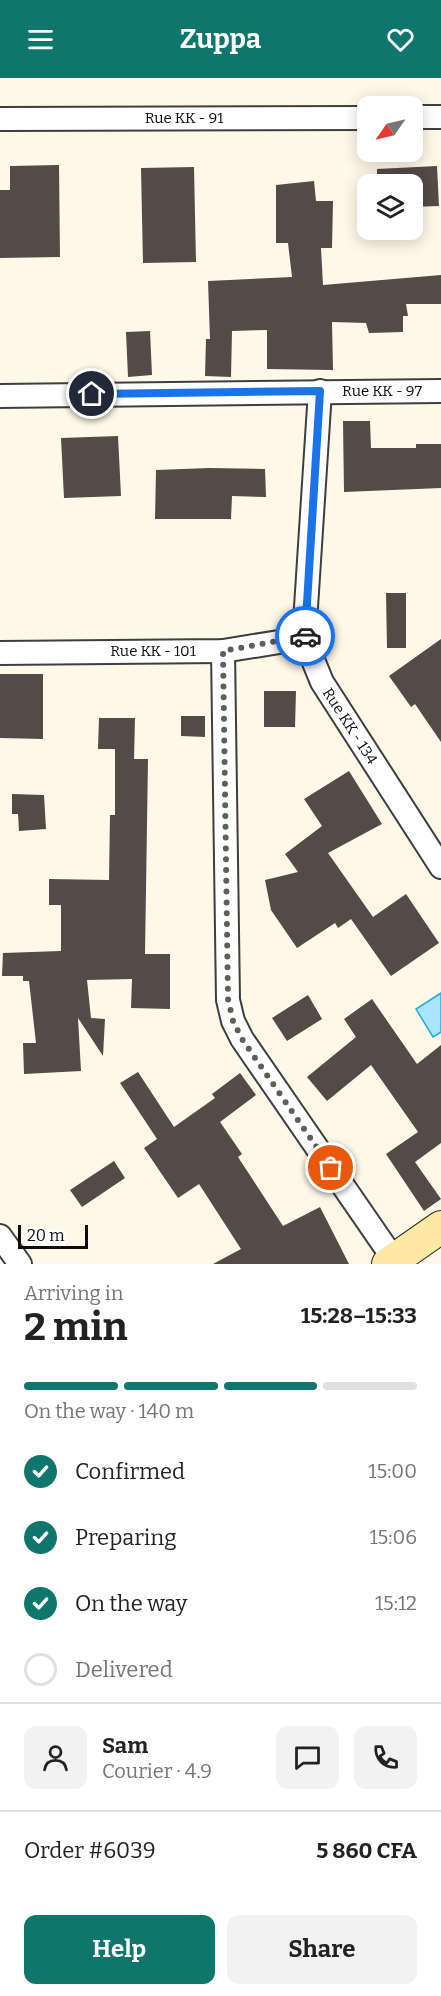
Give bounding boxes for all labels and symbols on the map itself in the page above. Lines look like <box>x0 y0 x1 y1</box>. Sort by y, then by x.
north arrow <box>357 96 423 162</box>
street label: Rue KK - 91 <box>145 109 223 127</box>
pin <box>66 368 117 419</box>
street label: Rue KK - 97 <box>342 382 422 400</box>
courier <box>275 606 335 666</box>
street label: Rue KK - 101 <box>110 642 196 660</box>
street label: Rue KK - 134 <box>319 685 381 768</box>
pin <box>305 1142 356 1193</box>
scale bar <box>18 1222 88 1250</box>

